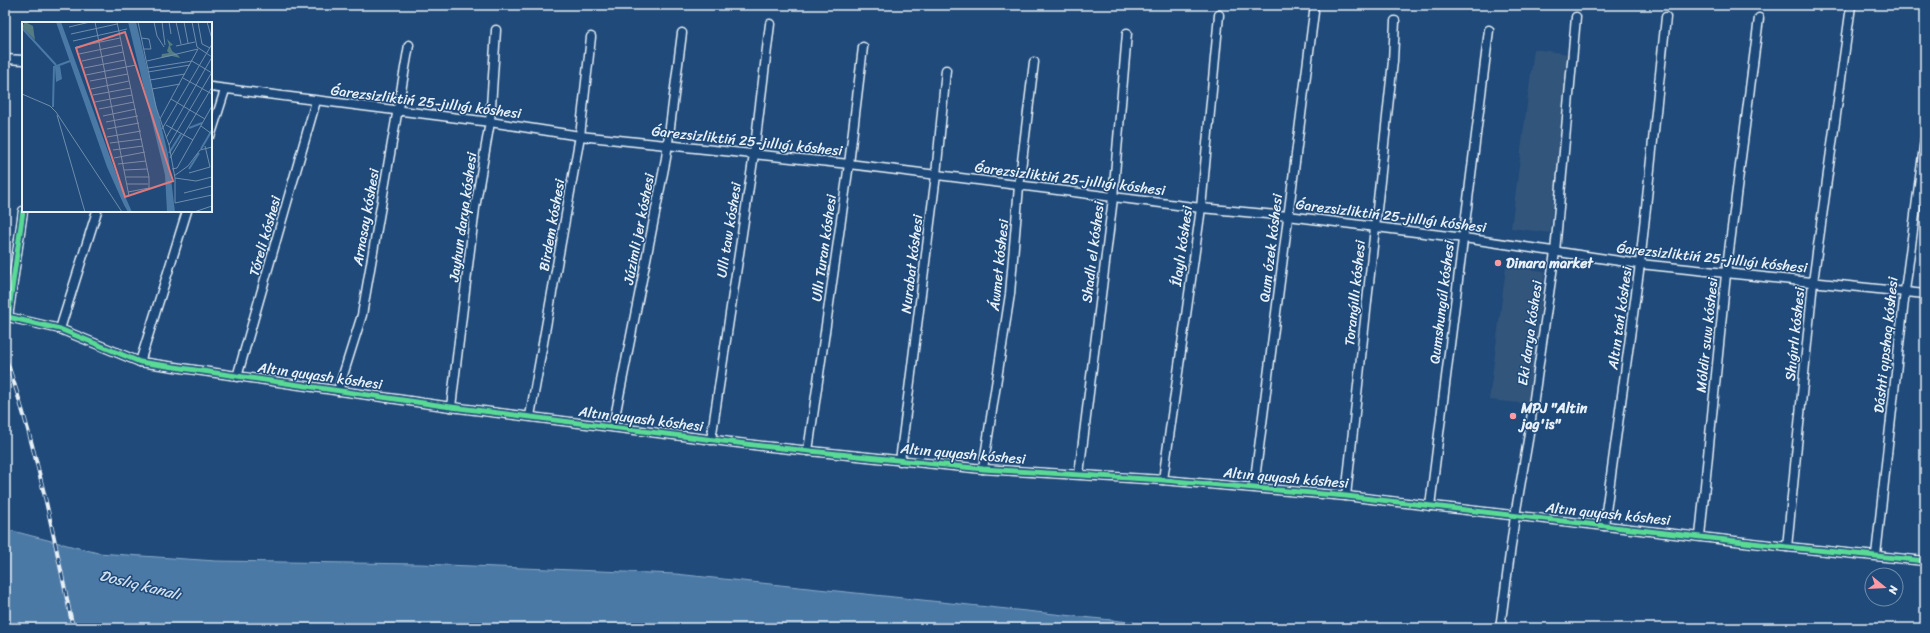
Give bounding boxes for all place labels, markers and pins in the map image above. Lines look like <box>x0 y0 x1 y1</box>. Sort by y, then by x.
place label: Dinara market <box>1506 251 1594 276</box>
marker: Dinara market <box>1493 258 1503 268</box>
place label: MPJ "Altin jag'is" <box>1518 396 1588 437</box>
marker: MPJ "Altin jag'is" <box>1508 411 1518 421</box>

